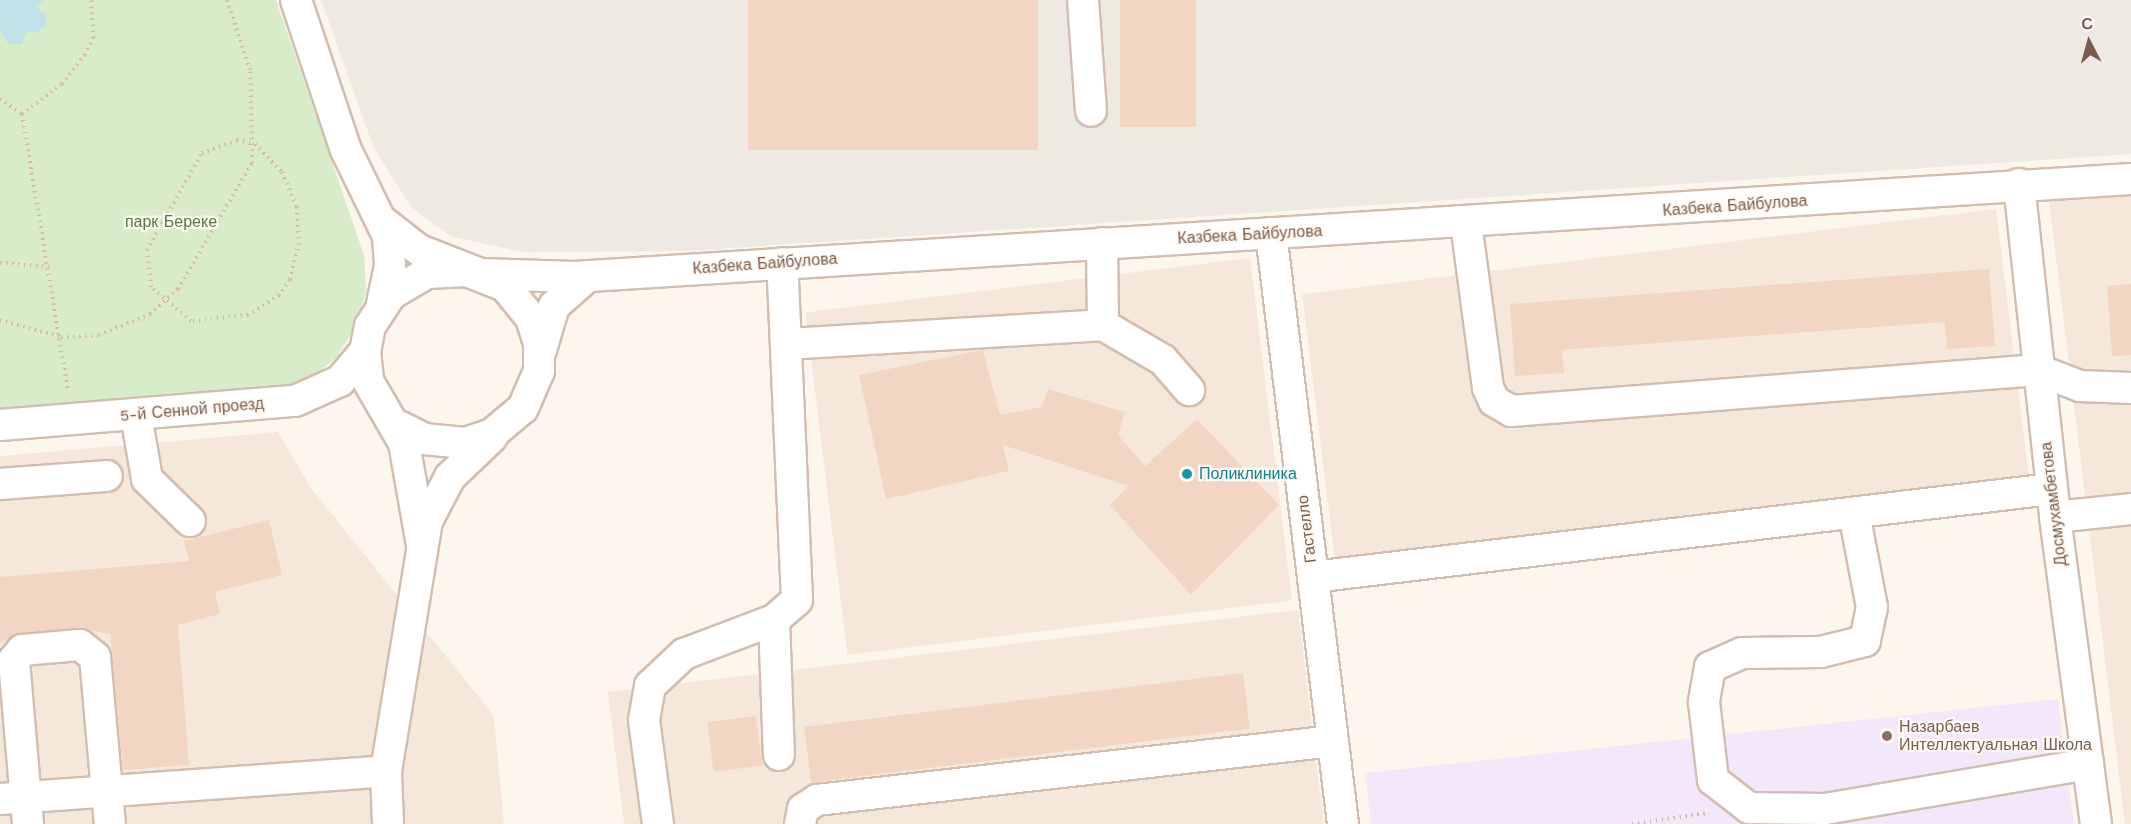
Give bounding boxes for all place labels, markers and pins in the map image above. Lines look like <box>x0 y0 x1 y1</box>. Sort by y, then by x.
place label: Поликлиника <box>1199 464 1297 484</box>
marker: Поликлиника <box>1180 467 1194 481</box>
place label: Назарбаев Интеллектуальная Школа <box>1899 717 2092 755</box>
marker: Назарбаев Интеллектуальная Школа <box>1880 729 1894 743</box>

